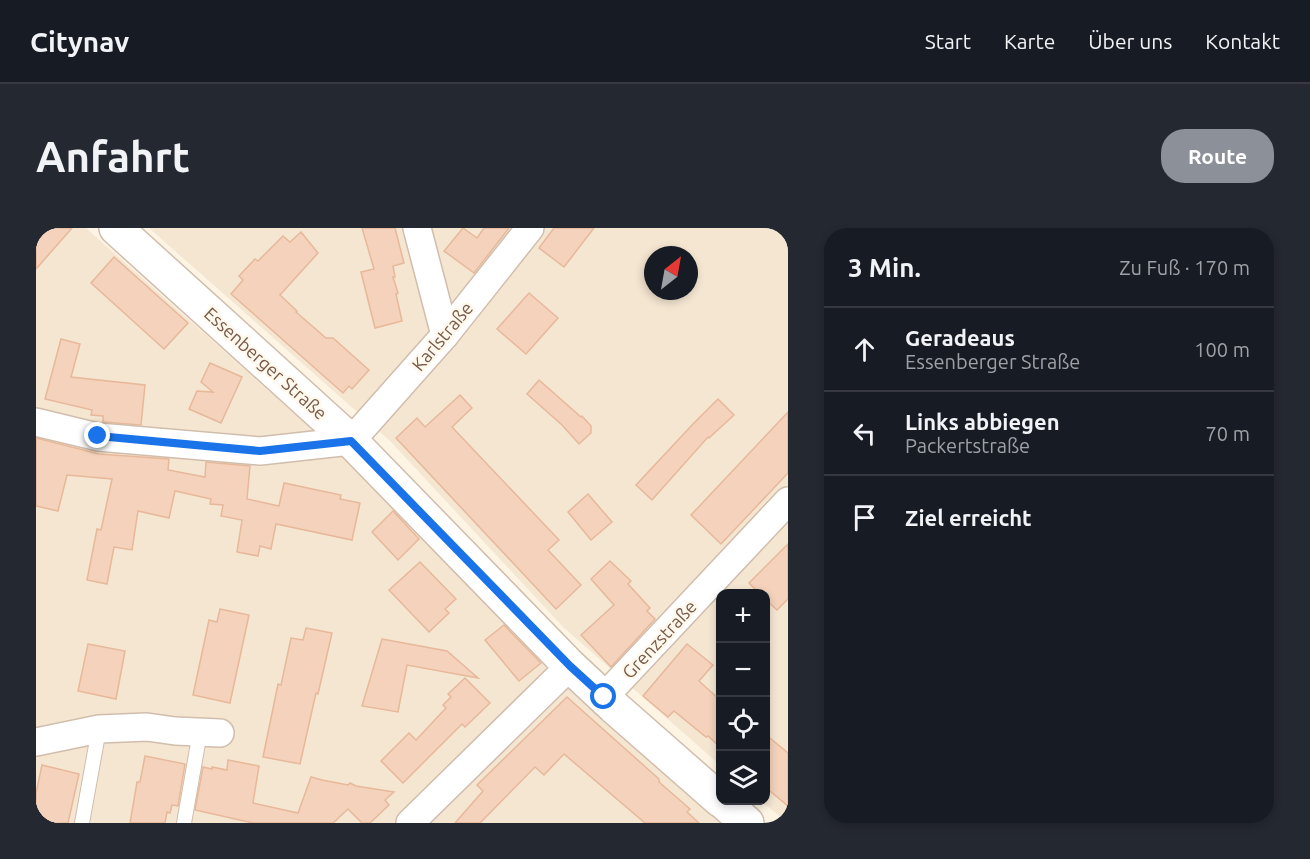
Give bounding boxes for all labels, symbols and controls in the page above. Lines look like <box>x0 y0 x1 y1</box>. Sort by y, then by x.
text: Citynav <box>30 26 129 57</box>
text: Start <box>925 29 971 53</box>
text: Karte <box>1004 29 1055 53</box>
text: Über uns <box>1088 29 1172 53</box>
text: Kontakt <box>1205 29 1280 53</box>
button: Route <box>1161 129 1274 183</box>
text: Anfahrt <box>36 133 190 180</box>
north arrow <box>644 246 698 300</box>
text: 3 Min. <box>848 253 921 282</box>
text: Zu Fuß · 170 m <box>1119 256 1250 279</box>
street label: Karlstraße <box>408 298 476 374</box>
street label: Essenberger Straße <box>201 303 331 423</box>
text: Geradeaus <box>905 325 1015 350</box>
icon: ahead <box>848 333 881 366</box>
text: 100 m <box>1194 338 1250 361</box>
text: Essenberger Straße <box>905 350 1080 373</box>
text: Links abbiegen <box>905 409 1060 434</box>
icon: left <box>848 417 881 450</box>
route end <box>84 422 110 448</box>
text: 70 m <box>1206 422 1250 445</box>
text: Packertstraße <box>905 434 1030 457</box>
icon: arrive <box>848 501 881 534</box>
text: Ziel erreicht <box>905 505 1032 530</box>
map controls <box>716 589 770 805</box>
button: + <box>716 589 770 643</box>
street label: Grenzstraße <box>618 596 700 682</box>
button: − <box>716 643 770 697</box>
route start <box>590 683 616 709</box>
button: locate <box>716 697 770 751</box>
button: layers <box>716 751 770 805</box>

